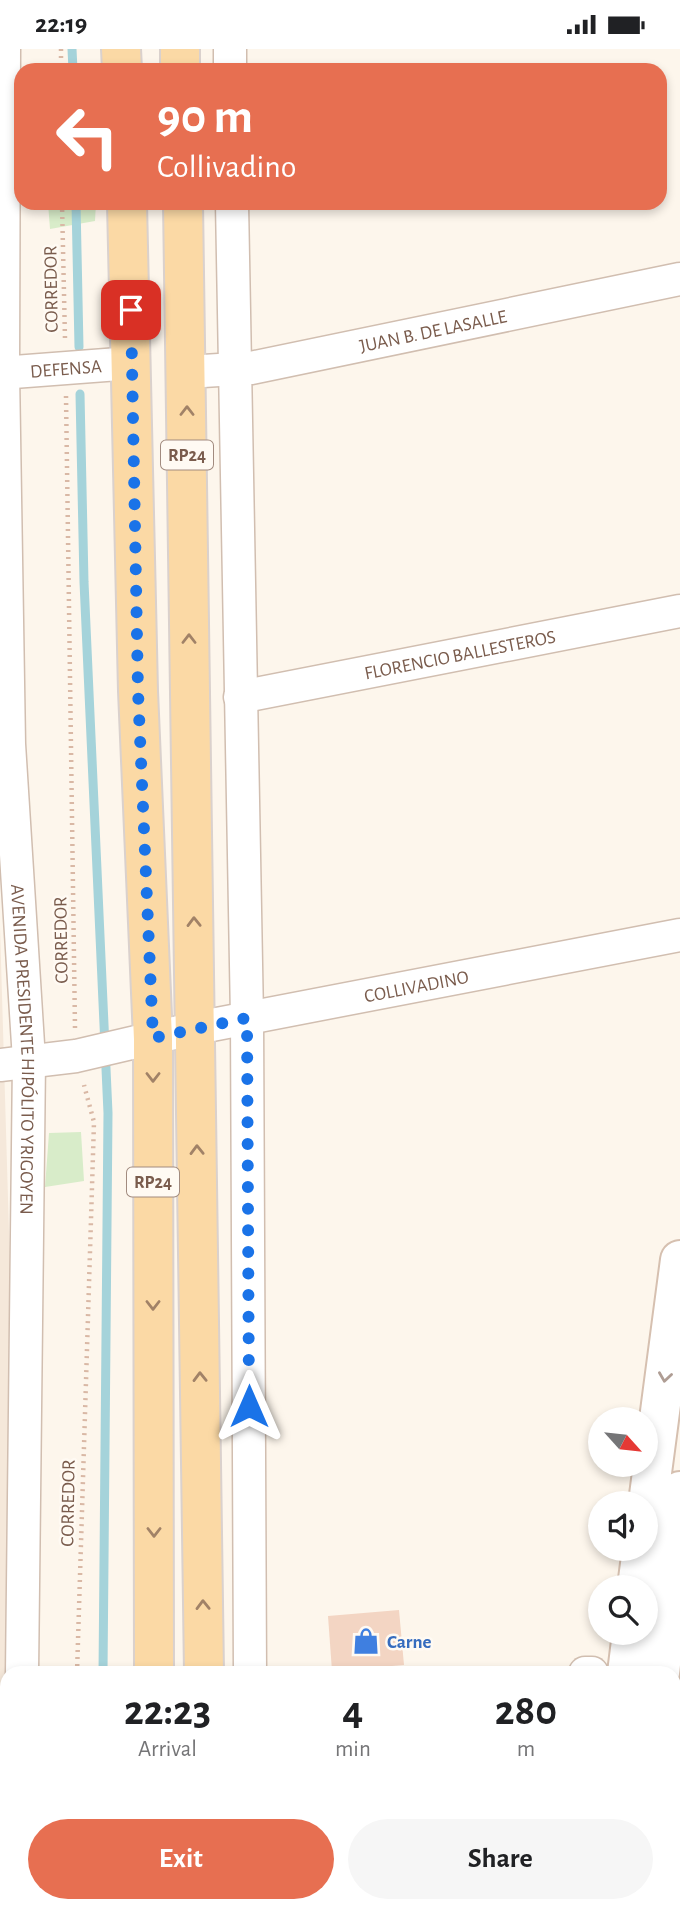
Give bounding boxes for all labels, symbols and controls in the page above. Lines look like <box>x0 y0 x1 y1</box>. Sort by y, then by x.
text: 22:19 <box>35 11 87 37</box>
icon: left <box>42 91 133 182</box>
text: 90 m <box>157 93 253 142</box>
text: Collivadino <box>157 151 297 183</box>
street label: CORREDOR <box>41 245 62 333</box>
pin <box>101 280 161 340</box>
icon: arrive <box>112 291 150 329</box>
street label: JUAN B. DE LASALLE <box>358 307 509 356</box>
street label: DEFENSA <box>29 357 102 382</box>
one-way arrow <box>179 405 195 416</box>
road number: RP24 <box>161 441 213 469</box>
street label: FLORENCIO BALLESTEROS <box>363 628 557 683</box>
one-way arrow <box>181 633 197 643</box>
street label: AVENIDA PRESIDENTE HIPÓLITO YRIGOYEN <box>7 884 39 1215</box>
street label: CORREDOR <box>51 896 72 984</box>
one-way arrow <box>186 917 201 928</box>
street label: COLLIVADINO <box>363 968 470 1006</box>
one-way arrow <box>145 1073 161 1083</box>
one-way arrow <box>189 1144 205 1155</box>
road number: RP24 <box>127 1167 179 1197</box>
one-way arrow <box>146 1300 161 1311</box>
position arrow <box>212 1369 286 1443</box>
one-way arrow <box>657 1371 672 1382</box>
one-way arrow <box>192 1372 208 1382</box>
north arrow <box>588 1407 658 1477</box>
map controls <box>588 1407 658 1645</box>
street label: CORREDOR <box>58 1459 79 1547</box>
button: sound <box>588 1491 658 1561</box>
one-way arrow <box>146 1528 162 1538</box>
button: search <box>588 1575 658 1645</box>
one-way arrow <box>195 1599 211 1610</box>
shop icon: Carne <box>351 1626 381 1656</box>
place label: Carne <box>387 1633 432 1652</box>
text: 22:23 <box>124 1690 211 1732</box>
text: 4 <box>342 1690 363 1732</box>
text: 280 <box>495 1690 557 1732</box>
text: Arrival <box>138 1738 197 1761</box>
text: min <box>335 1738 371 1761</box>
text: m <box>517 1738 535 1761</box>
button: Exit <box>28 1819 334 1899</box>
button: Share <box>348 1819 653 1899</box>

